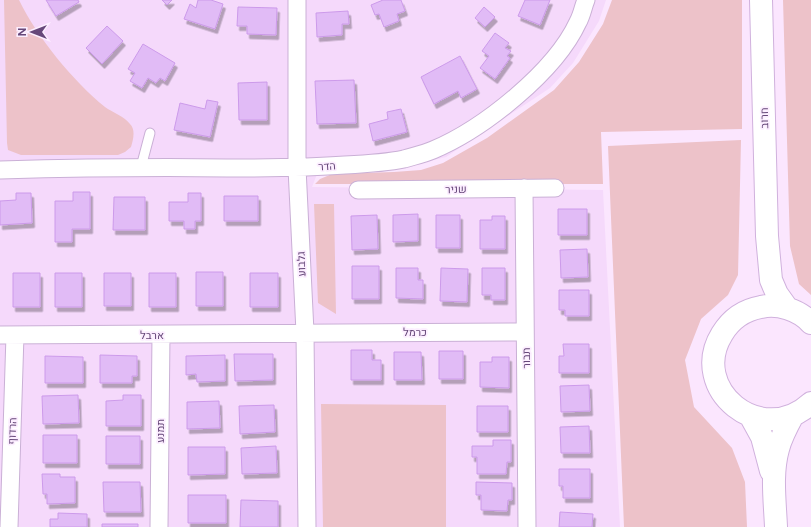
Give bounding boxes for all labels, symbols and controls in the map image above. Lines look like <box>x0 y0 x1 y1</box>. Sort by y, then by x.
north arrow <box>12 12 52 52</box>
text: N <box>16 28 29 36</box>
street label: חרוב <box>758 107 771 129</box>
street label: הדר <box>318 159 336 174</box>
street label: שניר <box>445 183 467 196</box>
street label: גלבוע <box>295 251 308 277</box>
street label: כרמל <box>403 326 427 339</box>
street label: ארבל <box>140 329 164 342</box>
street label: תבור <box>520 347 533 369</box>
street label: הרדוף <box>6 417 19 445</box>
street label: תמנע <box>154 419 167 443</box>

